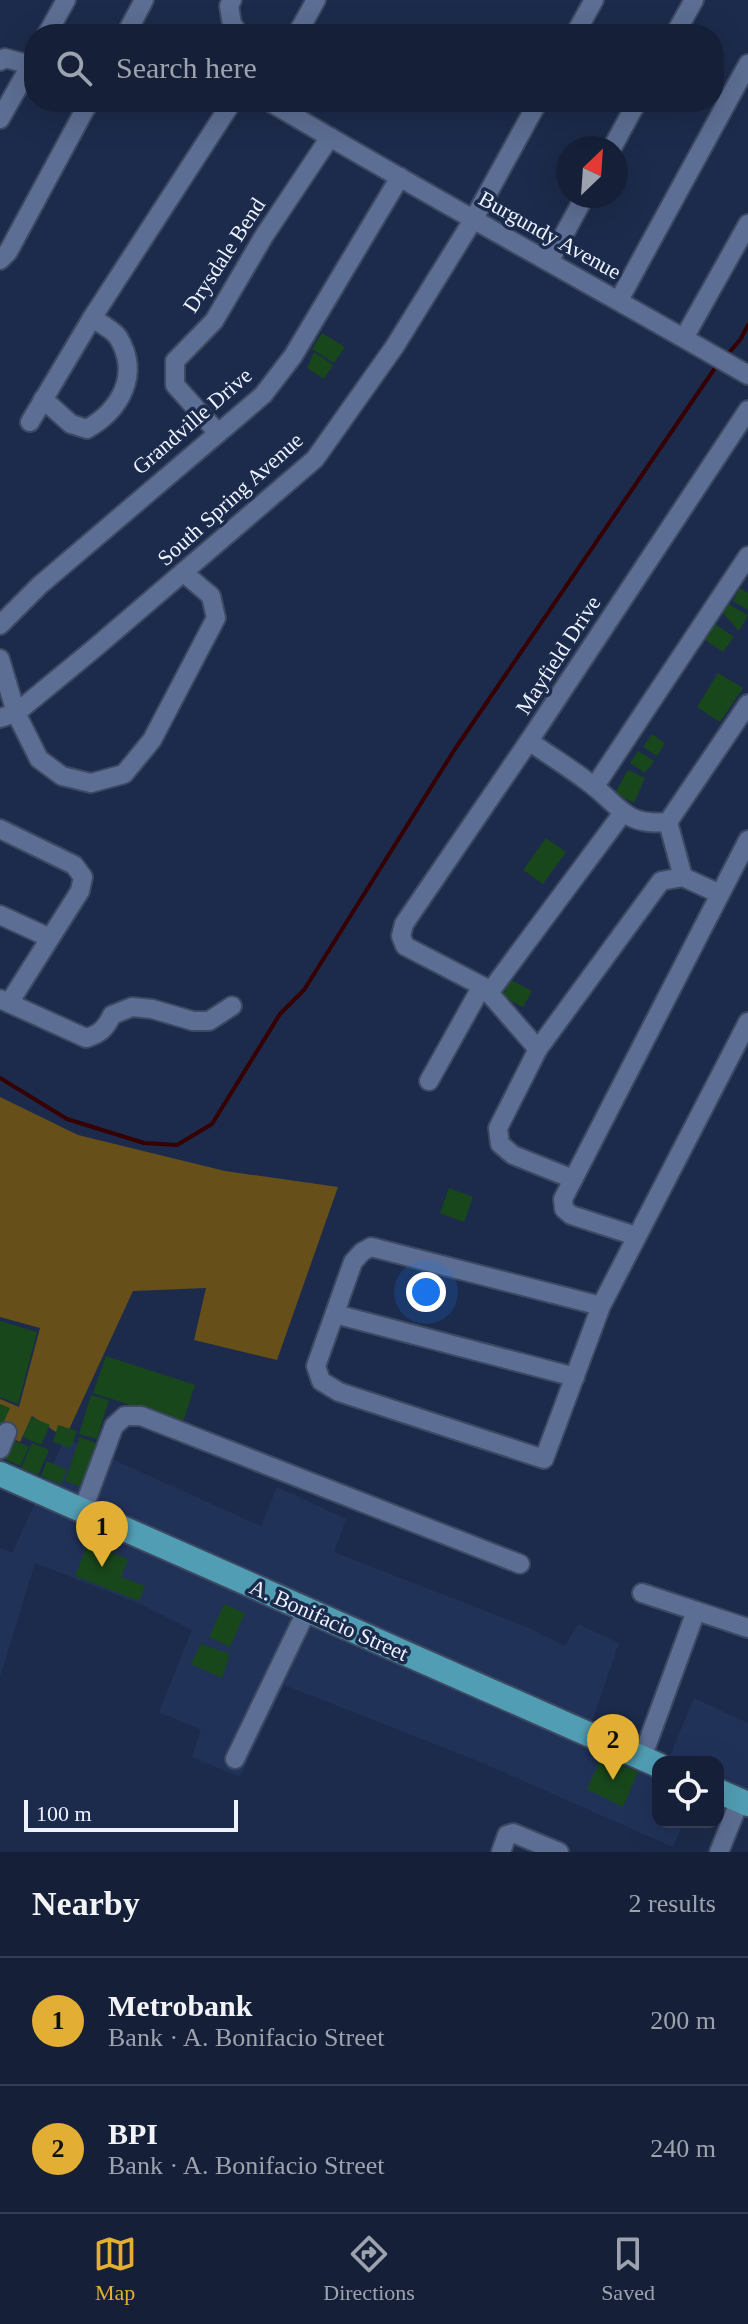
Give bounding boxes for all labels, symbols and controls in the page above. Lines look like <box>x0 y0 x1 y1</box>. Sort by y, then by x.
search box <box>24 24 724 112</box>
icon: search <box>52 46 96 90</box>
text: Search here <box>116 51 257 84</box>
north arrow <box>556 136 628 208</box>
street label: Burgundy Avenue <box>475 186 625 284</box>
street label: Drysdale Bend <box>178 193 270 317</box>
street label: Grandville Drive <box>127 362 257 480</box>
street label: South Spring Avenue <box>152 427 308 571</box>
street label: Mayfield Drive <box>510 591 606 719</box>
your location <box>406 1272 446 1312</box>
pin: 1 <box>76 1501 128 1567</box>
street label: A. Bonifacio Street <box>246 1574 412 1666</box>
pin: 2 <box>587 1714 639 1780</box>
map controls <box>652 1756 724 1828</box>
button: locate <box>652 1756 724 1828</box>
scale bar <box>24 1796 238 1832</box>
text: 100 m <box>36 1801 92 1826</box>
text: Nearby <box>32 1885 140 1922</box>
text: 2 results <box>629 1889 716 1918</box>
text: Metrobank <box>108 1989 252 2022</box>
text: 1 <box>52 2006 65 2035</box>
text: 200 m <box>650 2006 716 2035</box>
text: Bank · A. Bonifacio Street <box>108 2023 385 2052</box>
text: BPI <box>108 2117 158 2150</box>
text: 2 <box>52 2134 65 2163</box>
text: 240 m <box>650 2134 716 2163</box>
text: Bank · A. Bonifacio Street <box>108 2151 385 2180</box>
tab: Map <box>93 2232 137 2306</box>
tab: Directions <box>323 2232 415 2306</box>
tab: Saved <box>601 2232 655 2306</box>

